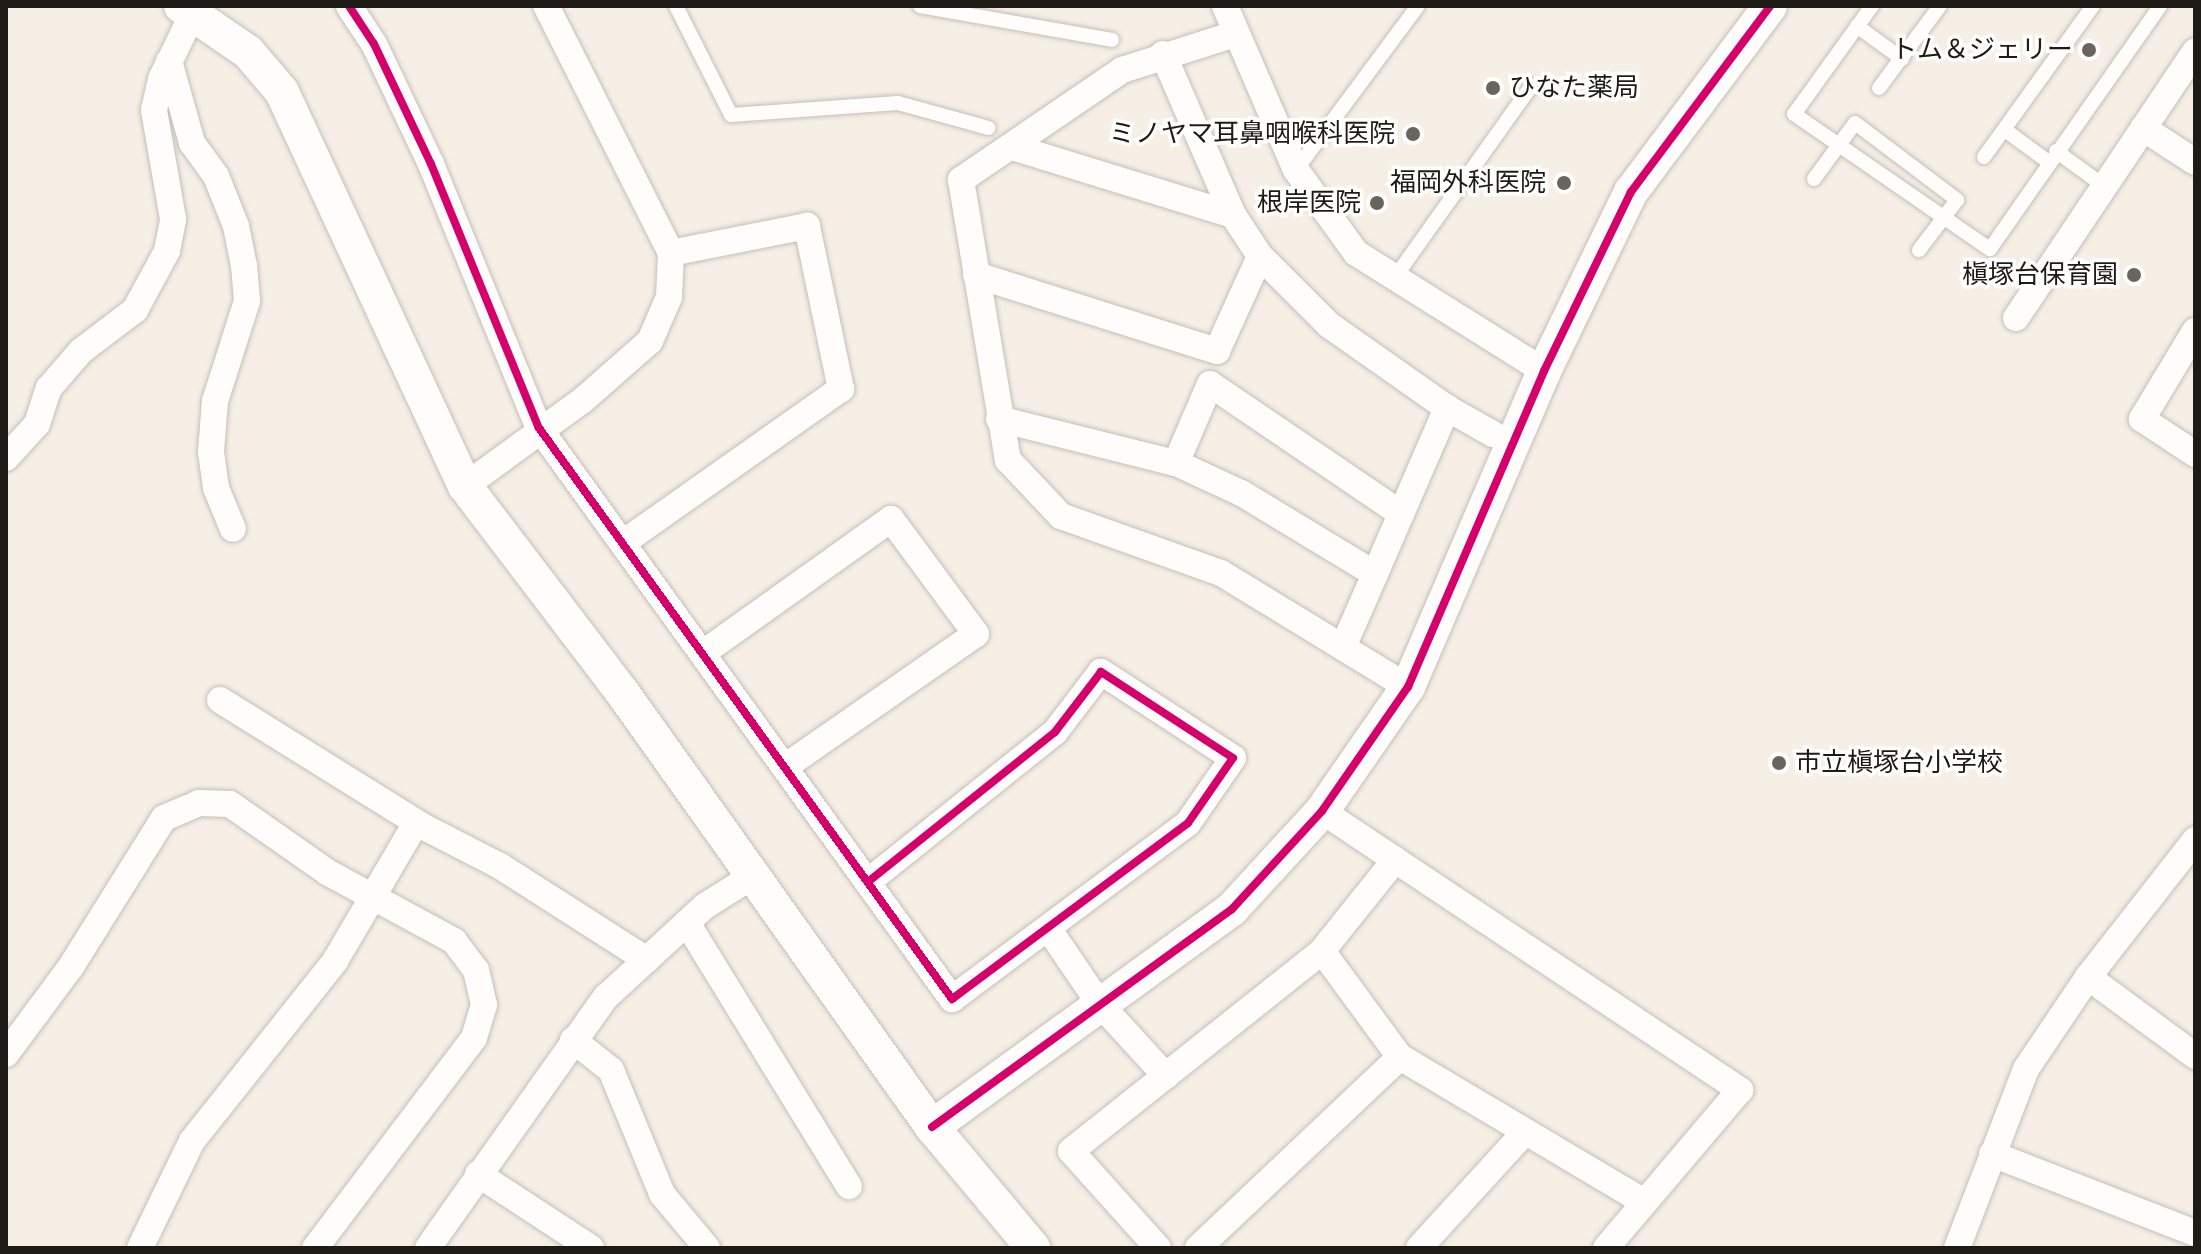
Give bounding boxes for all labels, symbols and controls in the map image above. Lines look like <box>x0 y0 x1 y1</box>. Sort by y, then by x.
place label: トム＆ジェリー <box>1891 34 2073 66</box>
marker: トム＆ジェリー <box>2080 41 2098 59</box>
place label: ひなた薬局 <box>1509 72 1639 104</box>
marker: ひなた薬局 <box>1484 79 1502 97</box>
place label: ミノヤマ耳鼻咽喉科医院 <box>1109 118 1395 150</box>
marker: ミノヤマ耳鼻咽喉科医院 <box>1402 123 1424 145</box>
place label: 福岡外科医院 <box>1390 167 1546 199</box>
marker: 福岡外科医院 <box>1553 172 1575 194</box>
place label: 根岸医院 <box>1257 187 1361 219</box>
marker: 根岸医院 <box>1368 194 1386 212</box>
place label: 槇塚台保育園 <box>1962 259 2118 291</box>
marker: 槇塚台保育園 <box>2125 266 2143 284</box>
place label: 市立槇塚台小学校 <box>1795 747 2003 779</box>
marker: 市立槇塚台小学校 <box>1770 754 1788 772</box>

